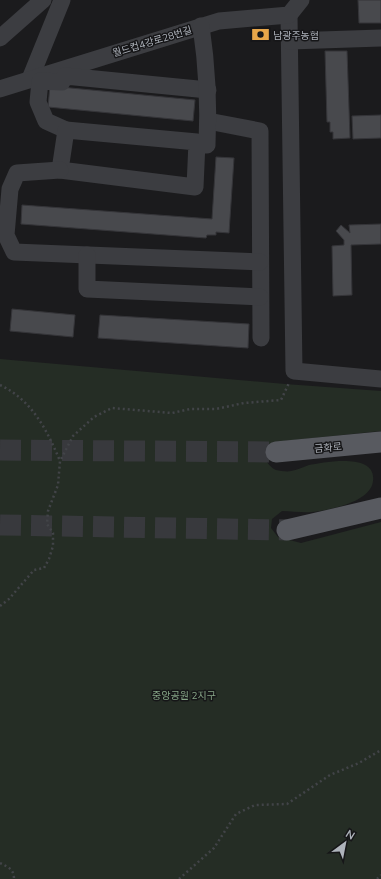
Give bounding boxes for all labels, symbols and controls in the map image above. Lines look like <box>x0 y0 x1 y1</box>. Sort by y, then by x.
street label: 월드컵4강로28번길 <box>111 23 194 61</box>
bank icon: 남광주농협 <box>250 25 270 45</box>
place label: 남광주농협 <box>273 29 319 43</box>
street label: 금화로 <box>314 440 342 456</box>
park label: 중앙공원 2지구 <box>152 689 216 703</box>
north arrow <box>325 823 365 863</box>
text: N <box>343 826 358 843</box>

